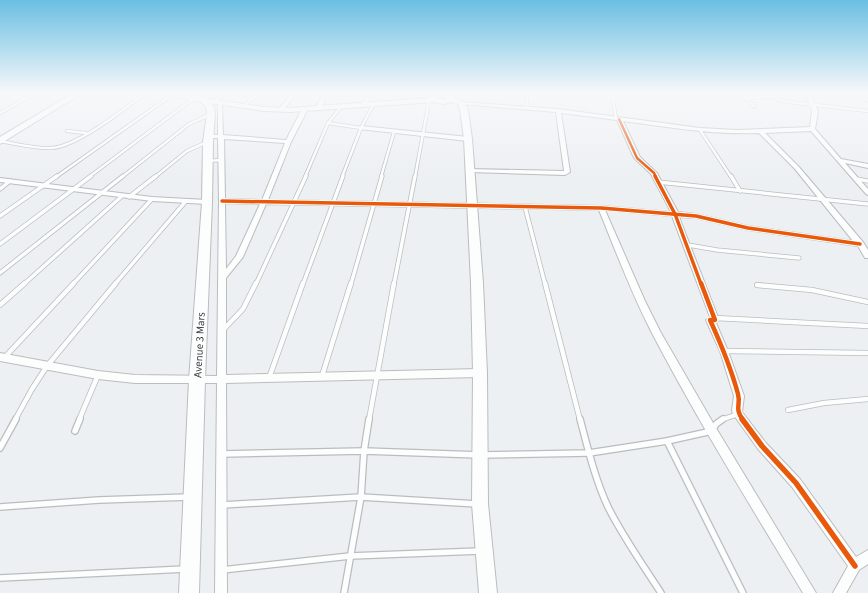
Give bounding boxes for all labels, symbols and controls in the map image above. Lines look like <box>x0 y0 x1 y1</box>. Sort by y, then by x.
street label: Avenue 3 Mars <box>190 311 209 378</box>

